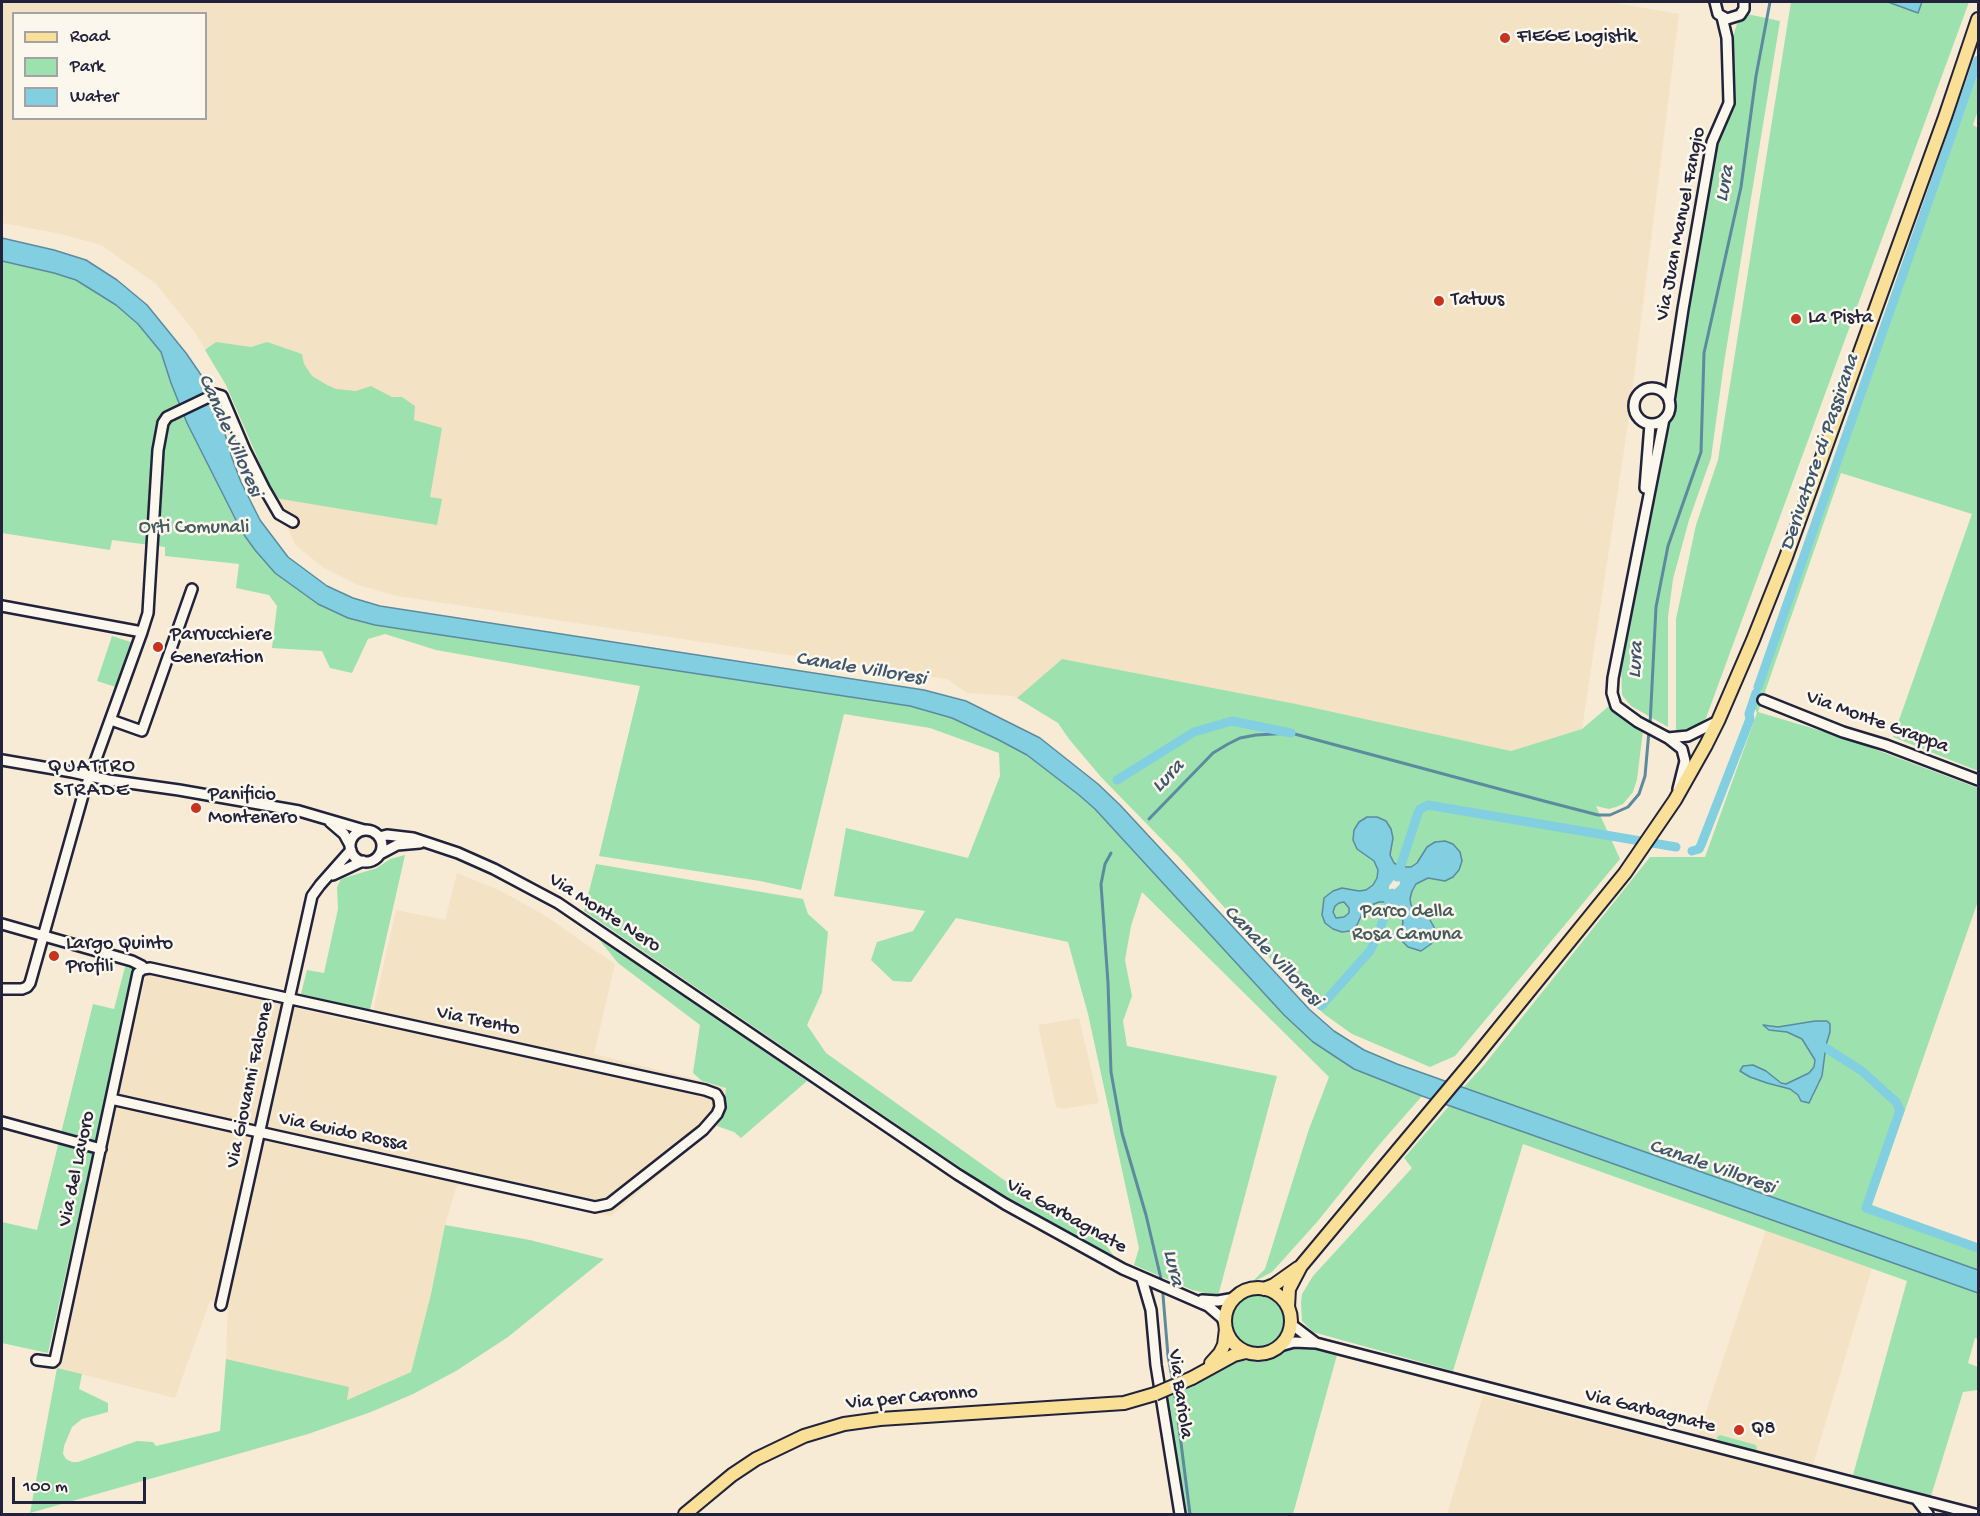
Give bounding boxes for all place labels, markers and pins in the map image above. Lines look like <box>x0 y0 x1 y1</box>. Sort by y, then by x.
place label: FIEGE Logistik <box>1517 26 1637 50</box>
marker: FIEGE Logistik <box>1498 31 1512 45</box>
place label: Tatuus <box>1451 289 1504 313</box>
marker: Tatuus <box>1432 294 1446 308</box>
place label: La Pista <box>1808 307 1873 331</box>
marker: La Pista <box>1789 312 1803 326</box>
place label: Parrucchiere Generation <box>170 624 272 671</box>
marker: Parrucchiere Generation <box>151 640 165 654</box>
place label: Panificio Montenero <box>208 784 298 831</box>
marker: Panificio Montenero <box>189 801 203 815</box>
place label: Largo Quinto Profili <box>66 933 173 980</box>
marker: Largo Quinto Profili <box>47 949 61 963</box>
place label: Q8 <box>1751 1418 1775 1442</box>
marker: Q8 <box>1732 1423 1746 1437</box>

